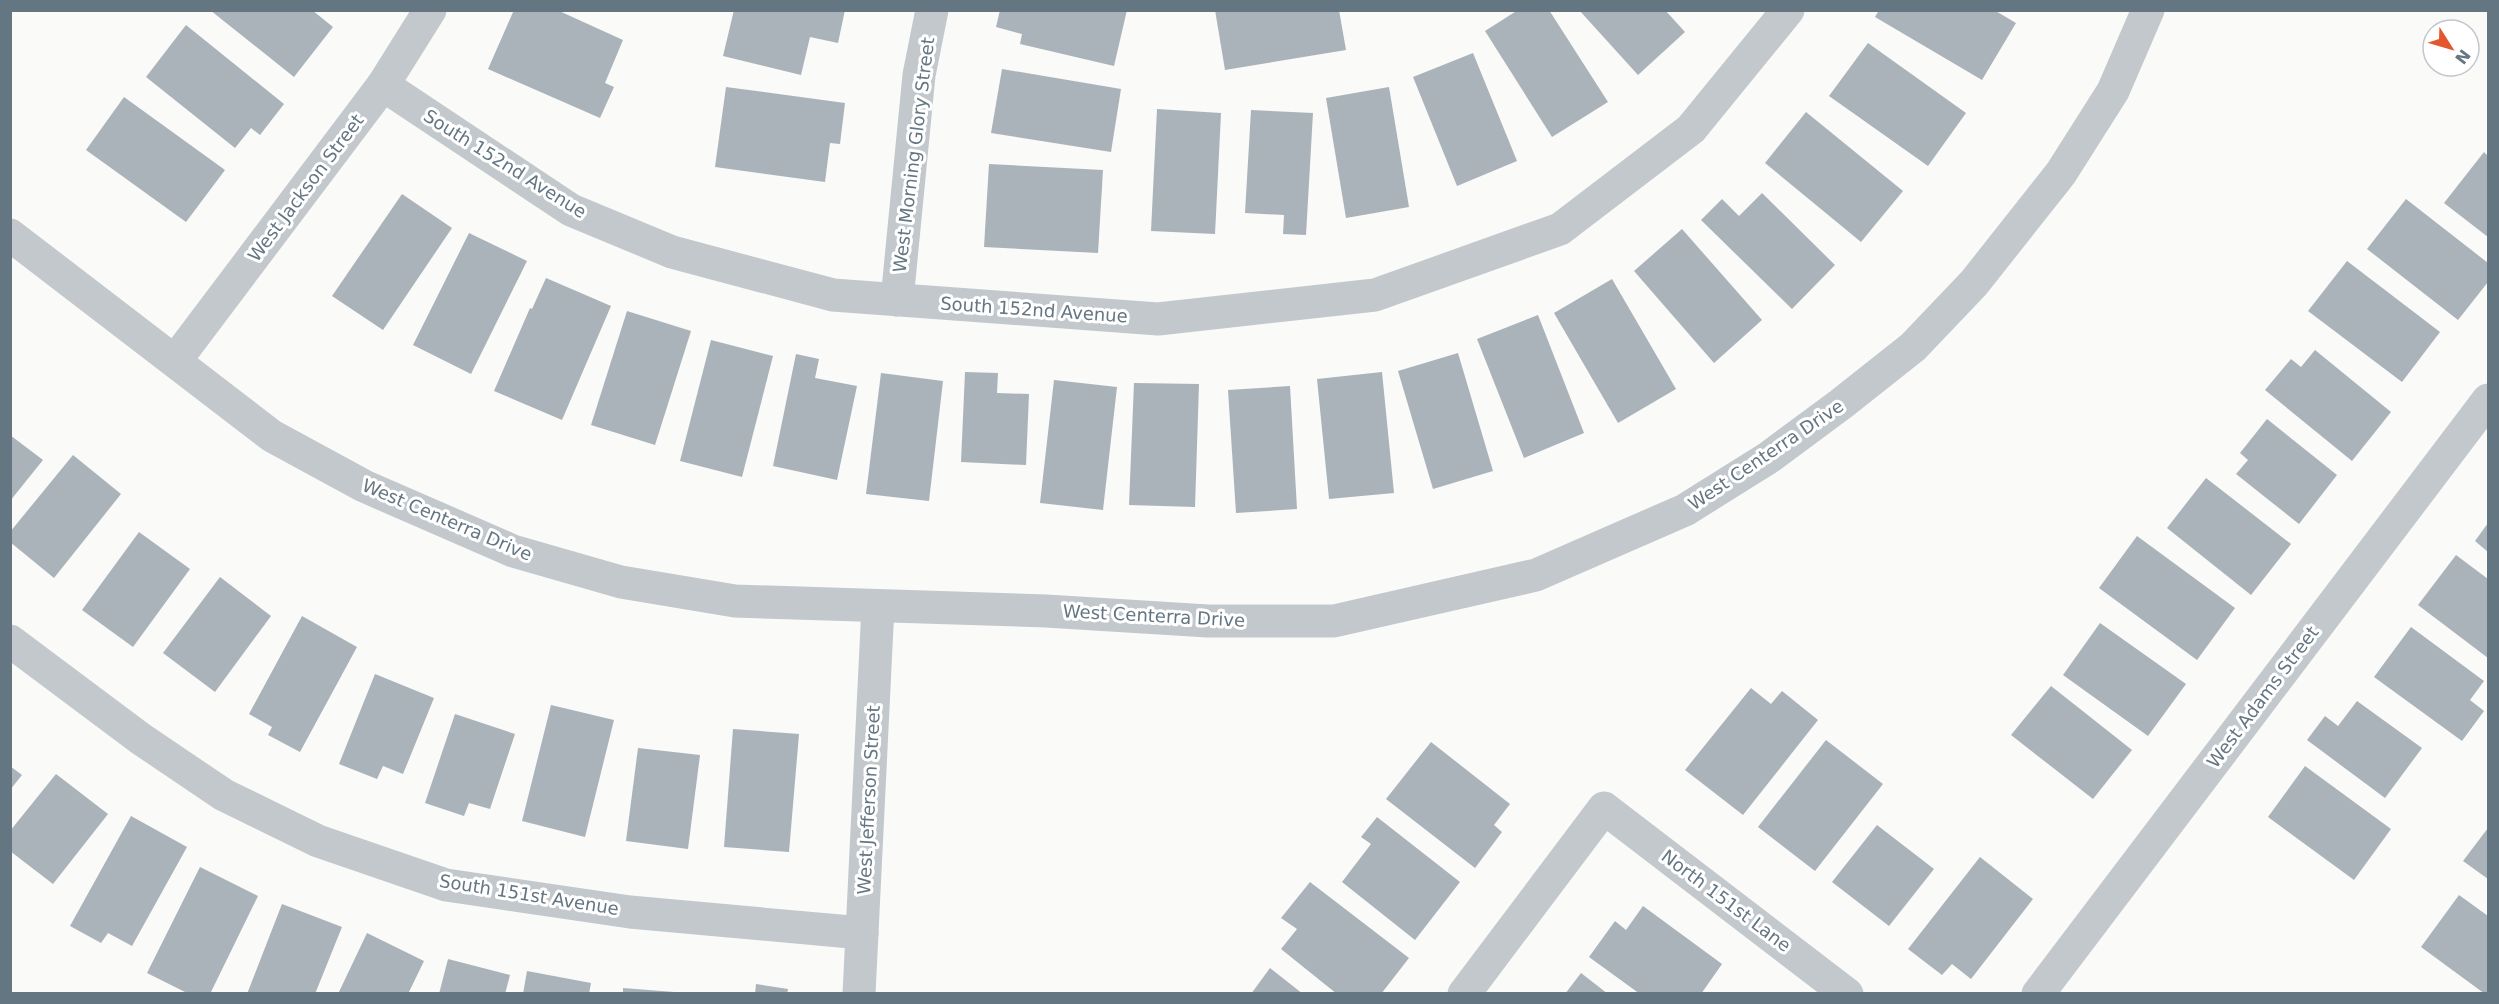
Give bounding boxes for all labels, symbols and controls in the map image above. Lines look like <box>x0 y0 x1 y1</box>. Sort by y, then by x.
north arrow <box>2421 18 2481 78</box>
street label: West Morning Glory Street <box>889 36 938 274</box>
text: N <box>2451 46 2474 68</box>
street label: South 152nd Avenue <box>420 105 590 222</box>
street label: West Jackson Street <box>243 110 368 265</box>
street label: South 152nd Avenue <box>940 292 1128 327</box>
street label: West Centerra Drive <box>1684 395 1847 514</box>
street label: West Centerra Drive <box>359 474 535 565</box>
street label: West Centerra Drive <box>1062 600 1246 631</box>
street label: West Adams Street <box>2203 622 2323 772</box>
street label: West Jefferson Street <box>853 705 884 895</box>
street label: North 151st Lane <box>1658 845 1795 956</box>
street label: South 151st Avenue <box>438 870 620 919</box>

